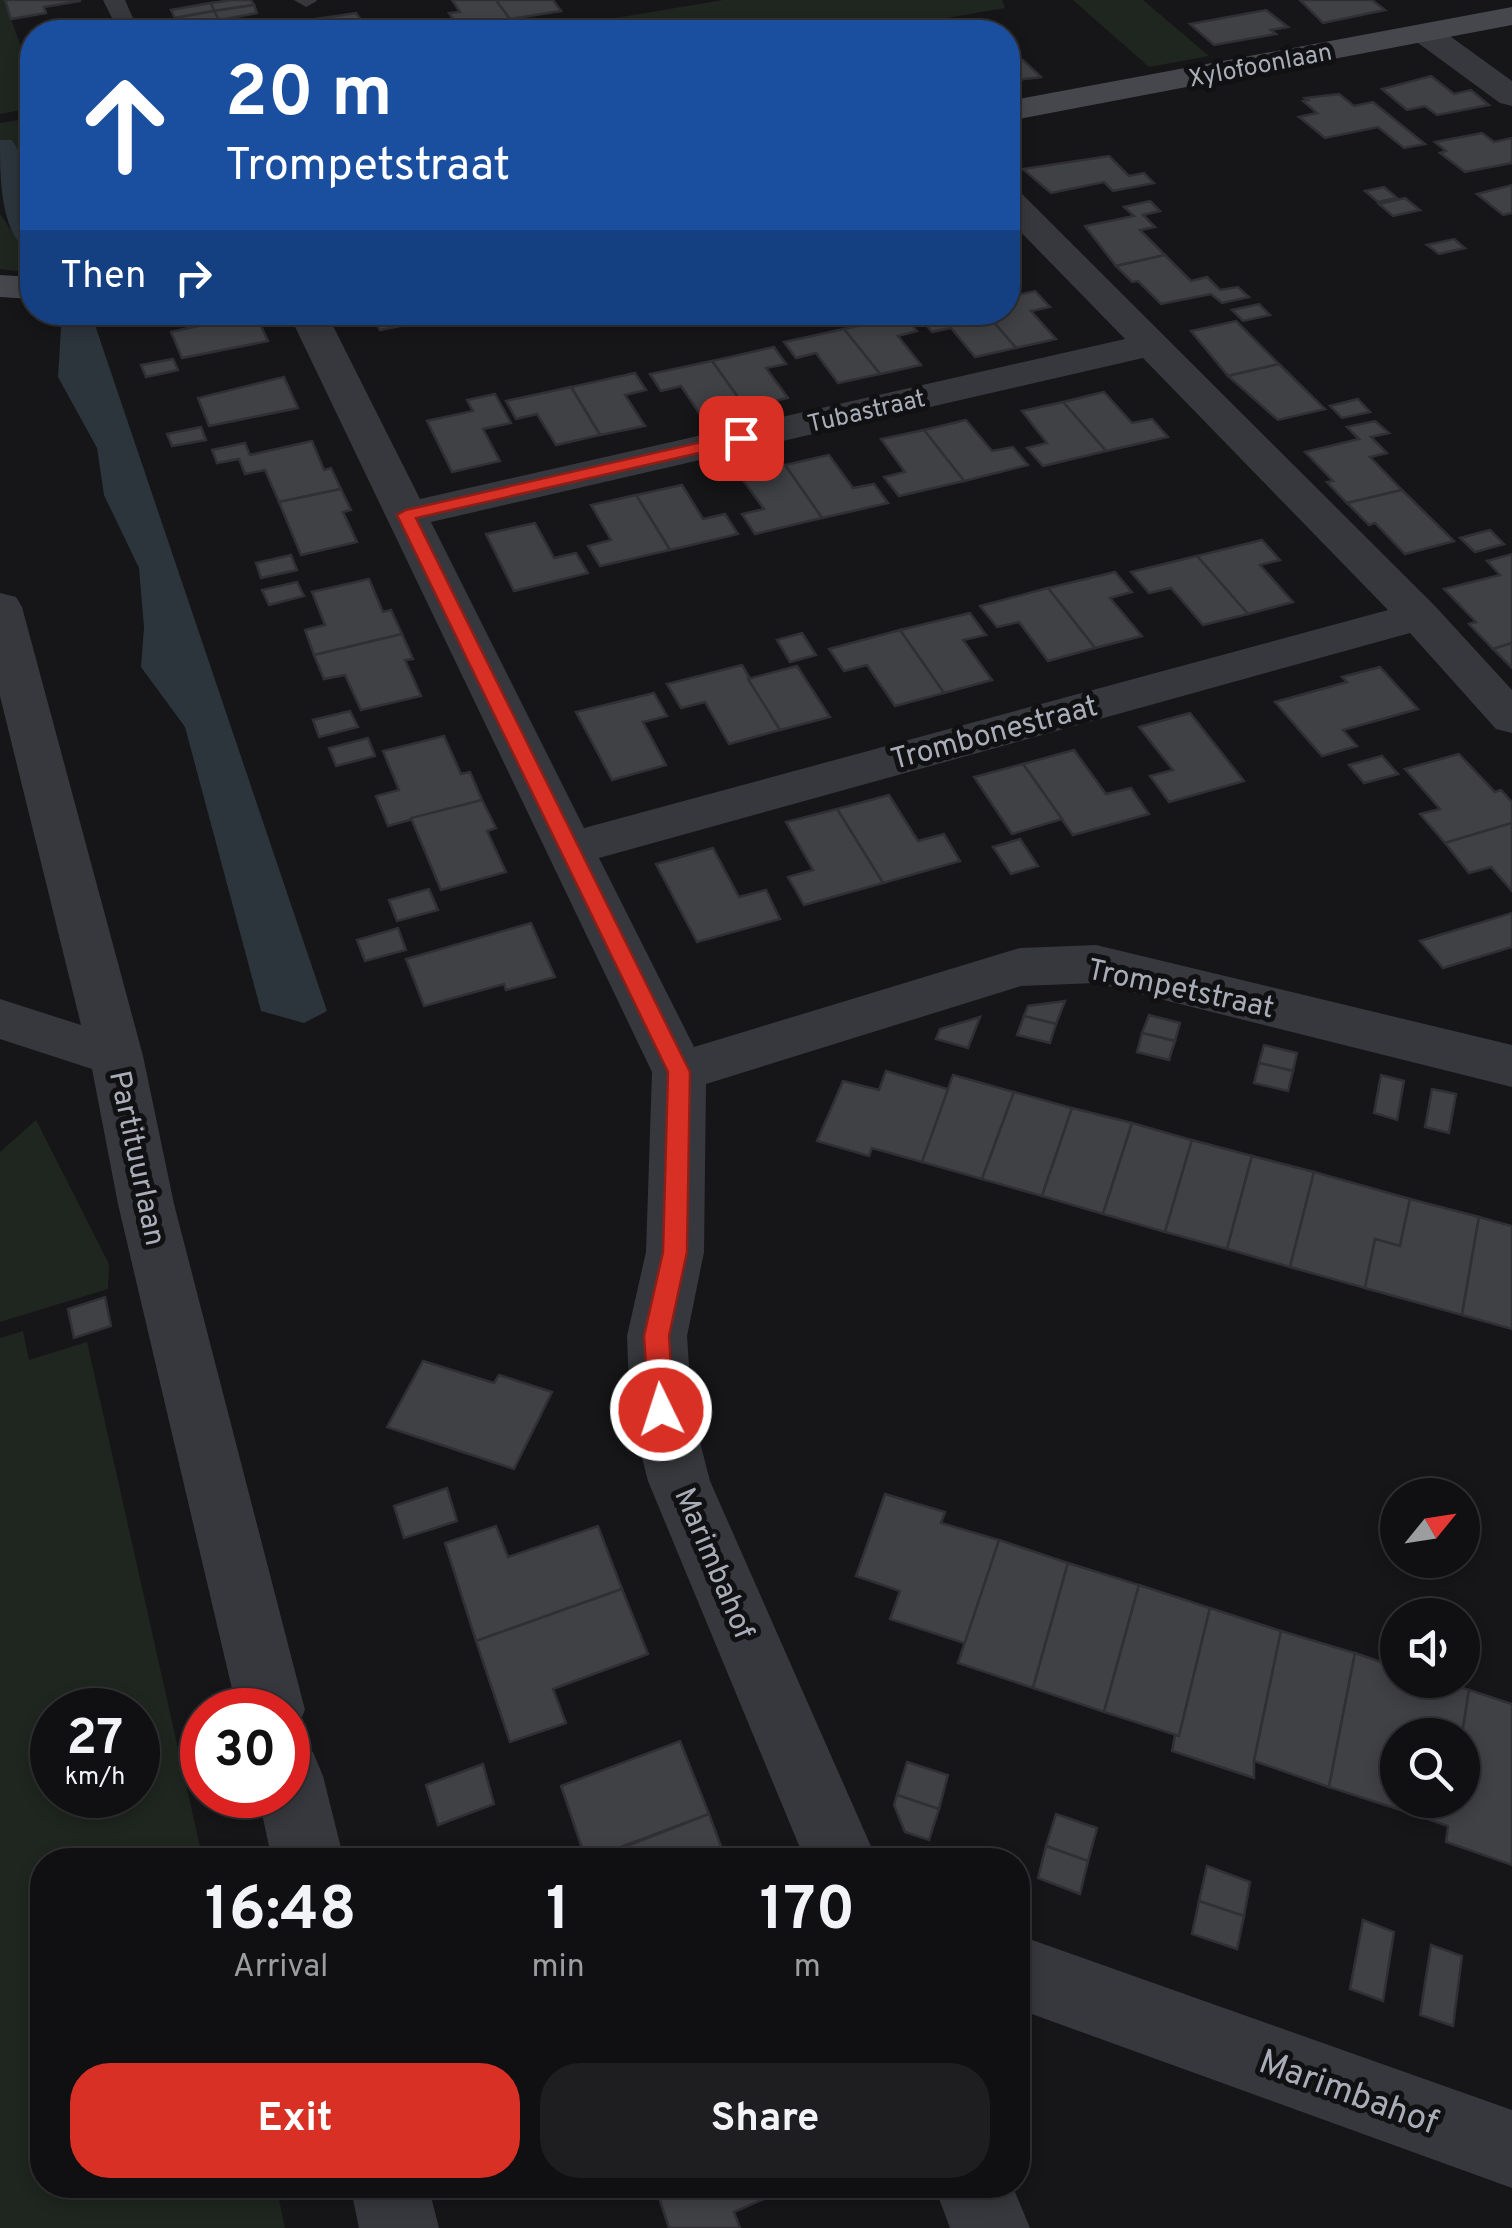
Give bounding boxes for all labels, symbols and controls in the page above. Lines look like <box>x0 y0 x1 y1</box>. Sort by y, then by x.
street label: Xylofoonlaan <box>1186 37 1335 96</box>
text: 20 m <box>225 52 393 141</box>
icon: ahead <box>60 60 190 190</box>
text: Trompetstraat <box>225 139 510 196</box>
icon: right <box>166 250 221 305</box>
text: Then <box>60 253 146 302</box>
street label: Tubastraat <box>805 384 929 442</box>
pin <box>699 396 784 481</box>
icon: arrive <box>714 411 769 466</box>
street label: Trombonestraat <box>887 689 1102 780</box>
street label: Trompetstraat <box>1084 953 1277 1028</box>
street label: Partituurlaan <box>99 1068 172 1249</box>
position arrow <box>609 1358 713 1462</box>
north arrow <box>1380 1478 1480 1578</box>
map controls <box>1380 1478 1480 1818</box>
street label: Marimbahof <box>664 1483 761 1645</box>
button: sound <box>1380 1598 1480 1698</box>
speed limit sign: 30 <box>180 1688 310 1818</box>
text: 27 <box>67 1709 123 1772</box>
button: search <box>1380 1718 1480 1818</box>
text: km/h <box>65 1762 125 1794</box>
text: 16:48 <box>205 1875 357 1951</box>
text: 1 <box>546 1875 570 1951</box>
text: 170 <box>760 1875 855 1951</box>
text: Arrival <box>233 1948 328 1988</box>
text: min <box>531 1948 585 1988</box>
text: m <box>794 1948 821 1988</box>
street label: Marimbahof <box>1252 2041 1444 2147</box>
button: Exit <box>70 2063 520 2178</box>
button: Share <box>540 2063 990 2178</box>

